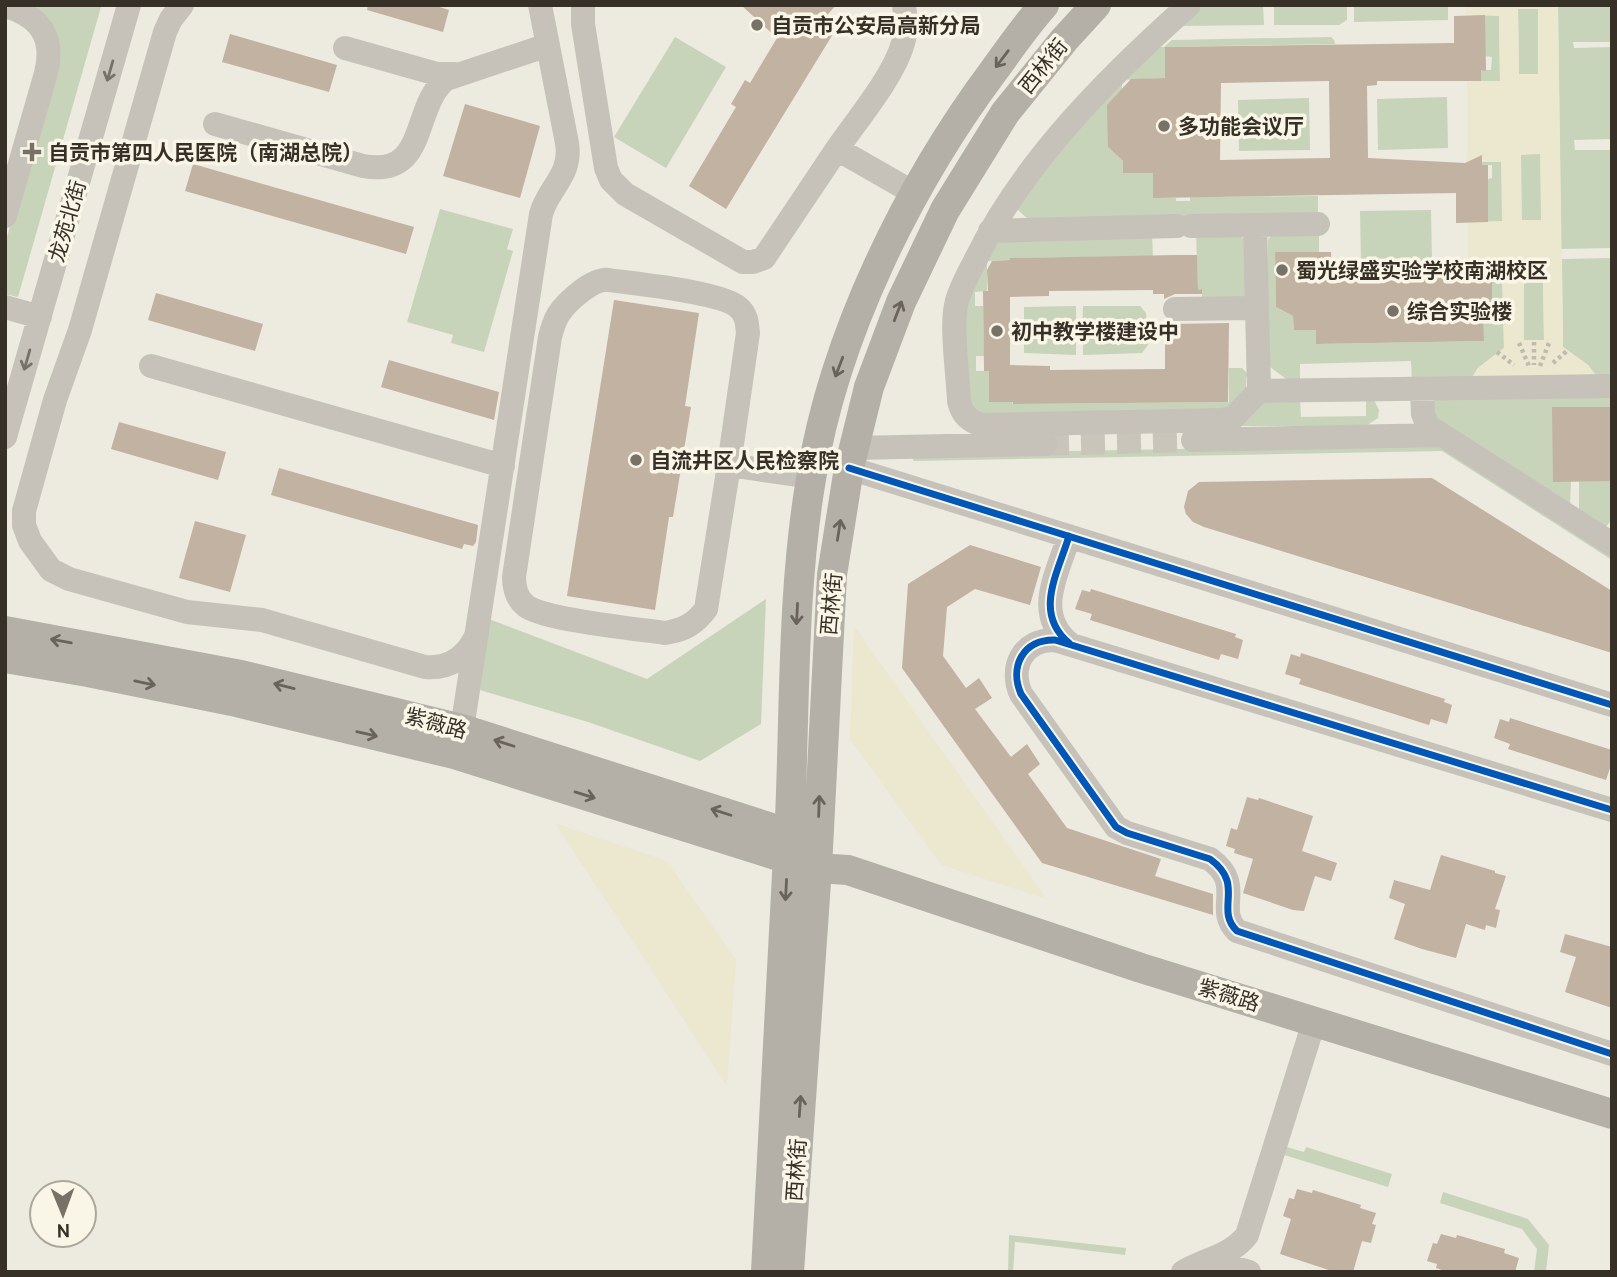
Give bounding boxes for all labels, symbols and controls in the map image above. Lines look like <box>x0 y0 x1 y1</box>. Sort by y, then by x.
place label: 自贡市公安局高新分局 <box>771 13 981 38</box>
marker: 自贡市公安局高新分局 <box>749 17 765 33</box>
street label: 西林街 <box>1013 34 1073 98</box>
one-way arrow <box>995 49 1010 68</box>
one-way arrow <box>103 59 116 82</box>
place label: 多功能会议厅 <box>1178 114 1304 139</box>
marker: 多功能会议厅 <box>1156 118 1172 134</box>
place label: 自贡市第四人民医院（南湖总院） <box>48 140 363 165</box>
marker: 自贡市第四人民医院（南湖总院） <box>22 142 42 162</box>
street label: 龙苑北街 <box>43 177 91 265</box>
place label: 蜀光绿盛实验学校南湖校区 <box>1296 258 1548 283</box>
marker: 蜀光绿盛实验学校南湖校区 <box>1274 262 1290 278</box>
place label: 综合实验楼 <box>1407 299 1512 324</box>
one-way arrow <box>893 301 906 322</box>
marker: 综合实验楼 <box>1385 303 1401 319</box>
place label: 初中教学楼建设中 <box>1011 319 1179 344</box>
marker: 初中教学楼建设中 <box>989 323 1005 339</box>
one-way arrow <box>20 349 33 371</box>
one-way arrow <box>831 355 844 377</box>
place label: 自流井区人民检察院 <box>650 448 839 473</box>
marker: 自流井区人民检察院 <box>628 452 644 468</box>
one-way arrow <box>833 519 846 542</box>
street label: 西林街 <box>816 572 846 636</box>
one-way arrow <box>790 602 803 625</box>
one-way arrow <box>50 634 73 647</box>
one-way arrow <box>133 677 156 691</box>
one-way arrow <box>273 678 296 692</box>
street label: 紫薇路 <box>402 703 470 743</box>
one-way arrow <box>355 728 377 741</box>
one-way arrow <box>494 736 516 748</box>
one-way arrow <box>574 789 596 802</box>
one-way arrow <box>813 794 826 817</box>
one-way arrow <box>710 805 732 818</box>
one-way arrow <box>779 879 792 902</box>
street label: 紫薇路 <box>1195 974 1263 1016</box>
one-way arrow <box>794 1095 807 1118</box>
street label: 西林街 <box>781 1138 811 1202</box>
north arrow <box>28 1179 98 1249</box>
text: N <box>56 1219 70 1242</box>

